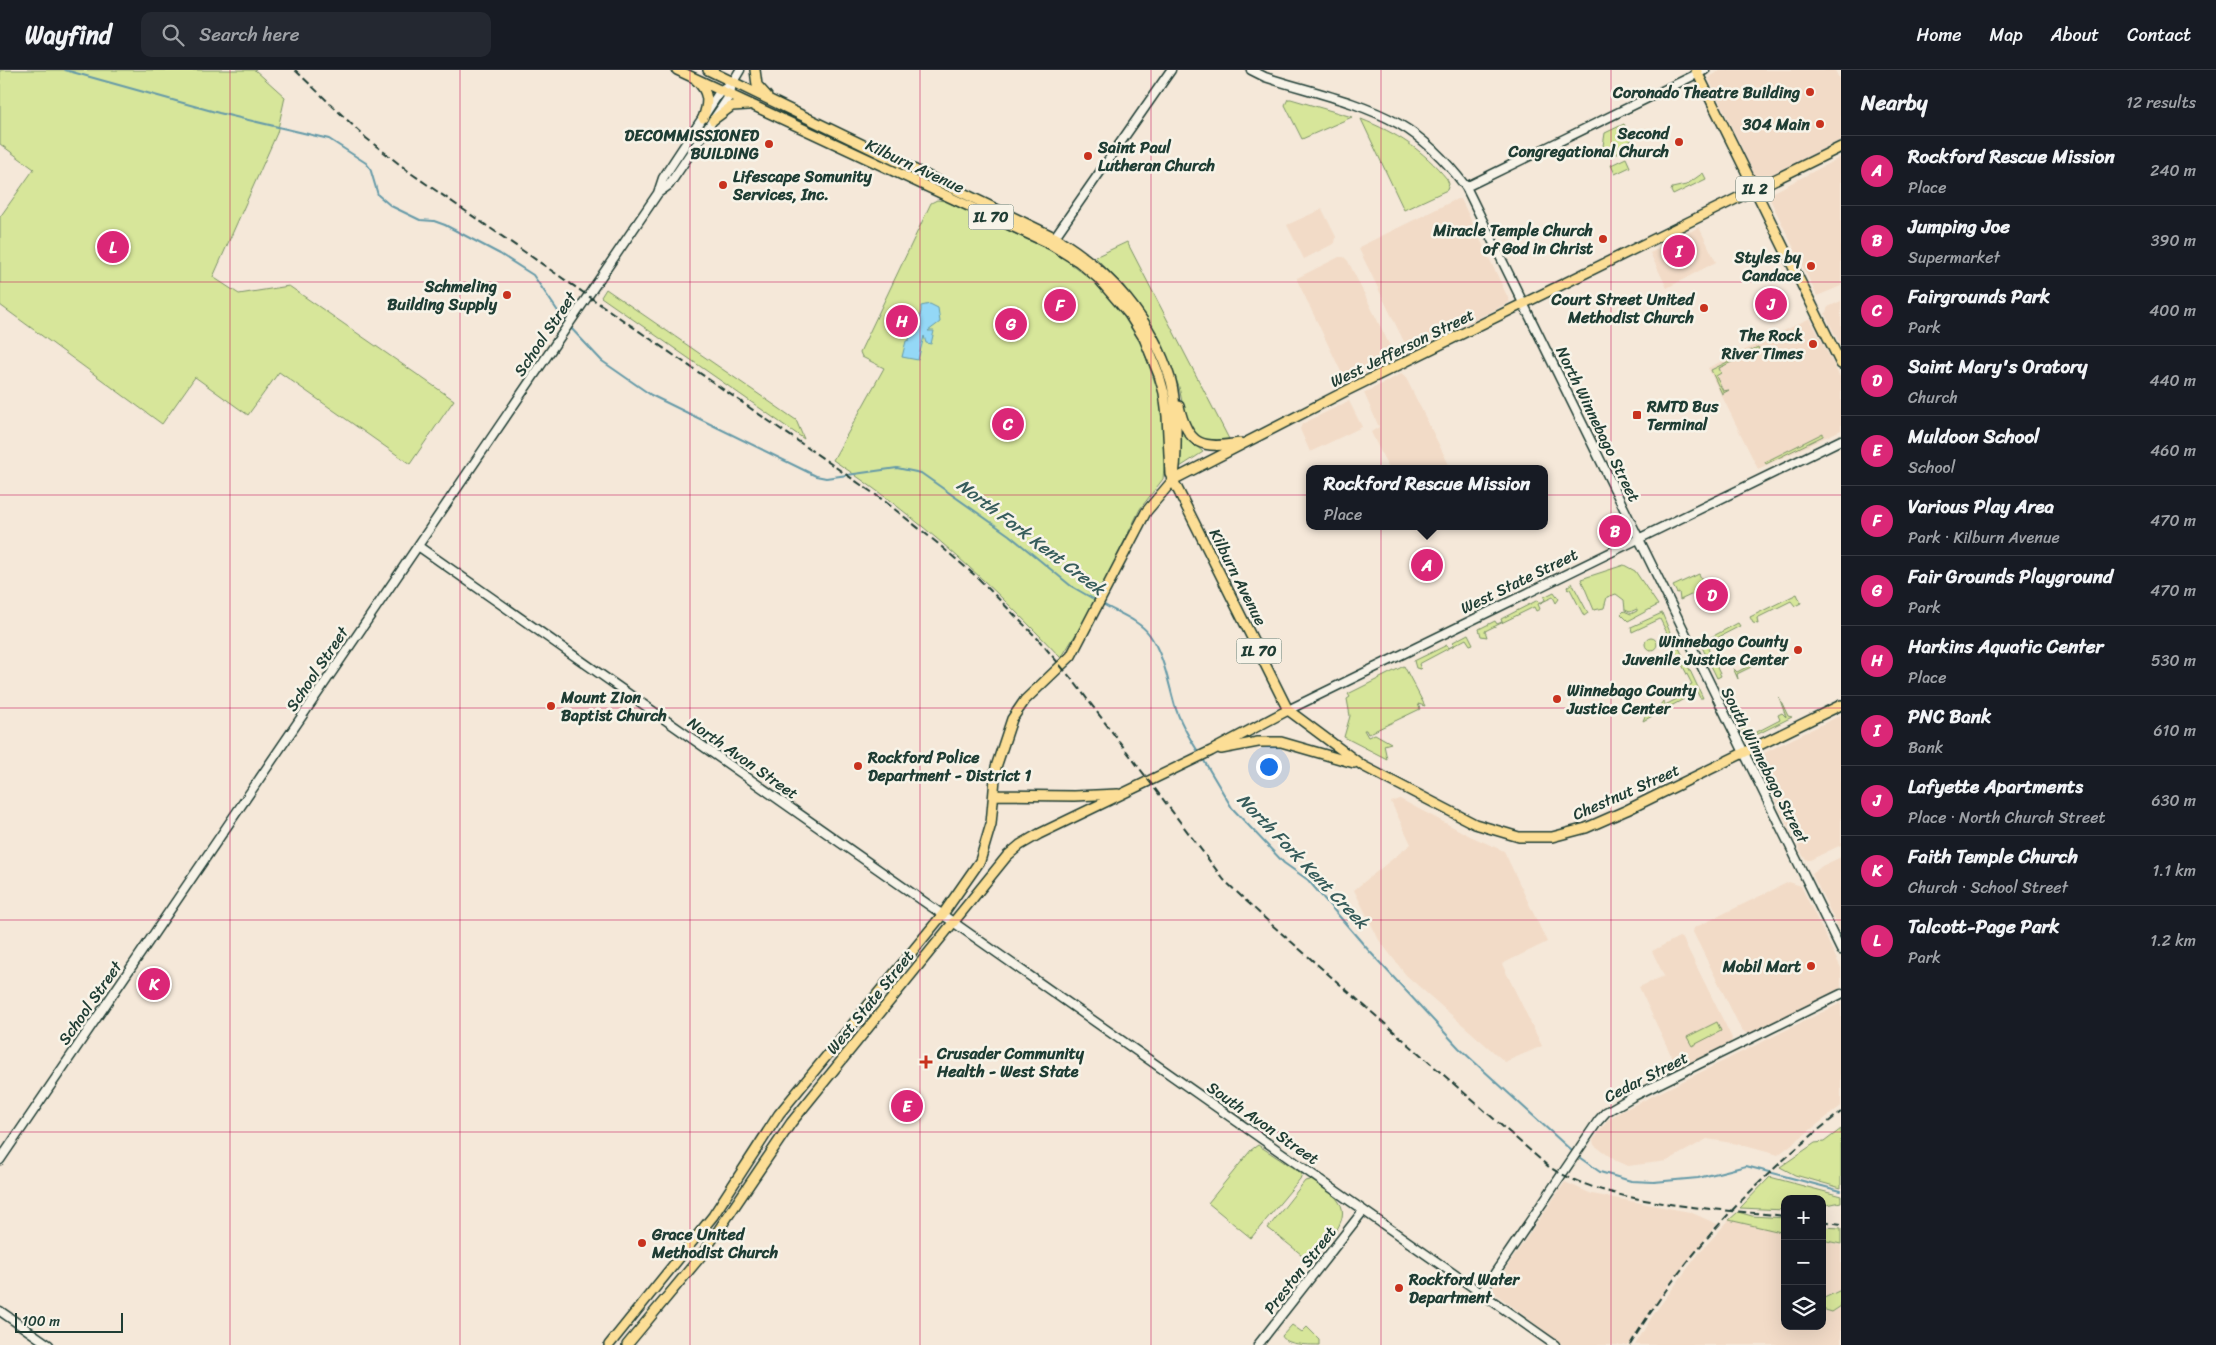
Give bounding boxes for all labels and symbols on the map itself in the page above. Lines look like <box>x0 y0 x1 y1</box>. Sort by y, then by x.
place label: Coronado Theatre Building <box>1612 78 1801 107</box>
marker: Coronado Theatre Building <box>1804 86 1816 98</box>
place label: 304 Main <box>1742 110 1810 139</box>
marker: 304 Main <box>1814 118 1826 130</box>
place label: Second Congregational Church <box>1507 119 1671 166</box>
place label: DECOMMISSIONED BUILDING <box>624 121 759 168</box>
street label: Kilburn Avenue <box>861 130 969 202</box>
place label: Saint Paul Lutheran Church <box>1097 133 1215 180</box>
marker: Second Congregational Church <box>1673 136 1685 148</box>
marker: DECOMMISSIONED BUILDING <box>763 138 775 150</box>
marker: Saint Paul Lutheran Church <box>1082 150 1094 162</box>
place label: Lifescape Somunity Services, Inc. <box>732 162 872 209</box>
road number: IL 2 <box>1736 176 1774 202</box>
marker: Lifescape Somunity Services, Inc. <box>717 179 729 191</box>
road number: IL 70 <box>968 204 1014 230</box>
place label: Miracle Temple Church of God in Christ <box>1432 216 1594 263</box>
pin: L <box>97 228 129 266</box>
pin: I <box>1663 232 1695 270</box>
marker: Miracle Temple Church of God in Christ <box>1597 233 1609 245</box>
place label: Styles by Candace <box>1734 243 1802 290</box>
marker: Styles by Candace <box>1805 260 1817 272</box>
place label: Schmeling Building Supply <box>387 272 498 319</box>
street label: School Street <box>506 285 585 382</box>
place label: Court Street United Methodist Church <box>1551 285 1696 332</box>
pin: J <box>1755 285 1787 323</box>
pin: F <box>1044 286 1076 324</box>
marker: Schmeling Building Supply <box>501 289 513 301</box>
street label: West Jefferson Street <box>1325 300 1479 396</box>
pin: H <box>886 302 918 340</box>
marker: Court Street United Methodist Church <box>1698 302 1710 314</box>
pin: G <box>995 305 1027 343</box>
place label: The Rock River Times <box>1721 321 1804 368</box>
marker: The Rock River Times <box>1807 338 1819 350</box>
street label: North Winnebago Street <box>1548 341 1648 507</box>
place label: RMTD Bus Terminal <box>1646 392 1719 439</box>
pin: C <box>992 405 1024 443</box>
marker: RMTD Bus Terminal <box>1631 409 1643 421</box>
water label: North Fork Kent Creek <box>949 470 1114 605</box>
pin: B <box>1599 512 1631 550</box>
street label: Kilburn Avenue <box>1201 523 1275 631</box>
street label: West State Street <box>1455 540 1583 622</box>
pin: A <box>1411 546 1443 584</box>
pin: D <box>1696 576 1728 614</box>
street label: School Street <box>278 620 357 717</box>
place label: Winnebago County Juvenile Justice Center <box>1622 627 1789 674</box>
road number: IL 70 <box>1236 638 1282 664</box>
marker: Winnebago County Juvenile Justice Center <box>1792 644 1804 656</box>
place label: Winnebago County Justice Center <box>1566 676 1697 723</box>
street label: South Winnebago Street <box>1713 682 1817 849</box>
place label: Mount Zion Baptist Church <box>560 683 667 730</box>
marker: Winnebago County Justice Center <box>1551 693 1563 705</box>
marker: Mount Zion Baptist Church <box>545 700 557 712</box>
street label: North Avon Street <box>681 709 805 807</box>
place label: Rockford Police Department - District 1 <box>867 743 1032 790</box>
your location <box>1256 754 1282 780</box>
street label: Chestnut Street <box>1568 755 1684 829</box>
marker: Rockford Police Department - District 1 <box>852 760 864 772</box>
water label: North Fork Kent Creek <box>1229 785 1378 938</box>
street label: West State Street <box>818 943 922 1061</box>
place label: Mobil Mart <box>1722 952 1801 981</box>
street label: School Street <box>50 954 130 1051</box>
marker: Mobil Mart <box>1805 960 1817 972</box>
pin: K <box>138 965 170 1003</box>
place label: Crusader Community Health - West State <box>936 1039 1085 1086</box>
street label: Cedar Street <box>1599 1043 1693 1111</box>
marker: Crusader Community Health - West State <box>919 1055 933 1069</box>
street label: South Avon Street <box>1201 1073 1325 1173</box>
pin: E <box>891 1087 923 1125</box>
street label: Preston Street <box>1256 1219 1344 1321</box>
place label: Grace United Methodist Church <box>651 1220 779 1267</box>
marker: Grace United Methodist Church <box>636 1237 648 1249</box>
place label: Rockford Water Department <box>1408 1265 1521 1312</box>
marker: Rockford Water Department <box>1393 1282 1405 1294</box>
scale bar <box>15 1310 122 1333</box>

